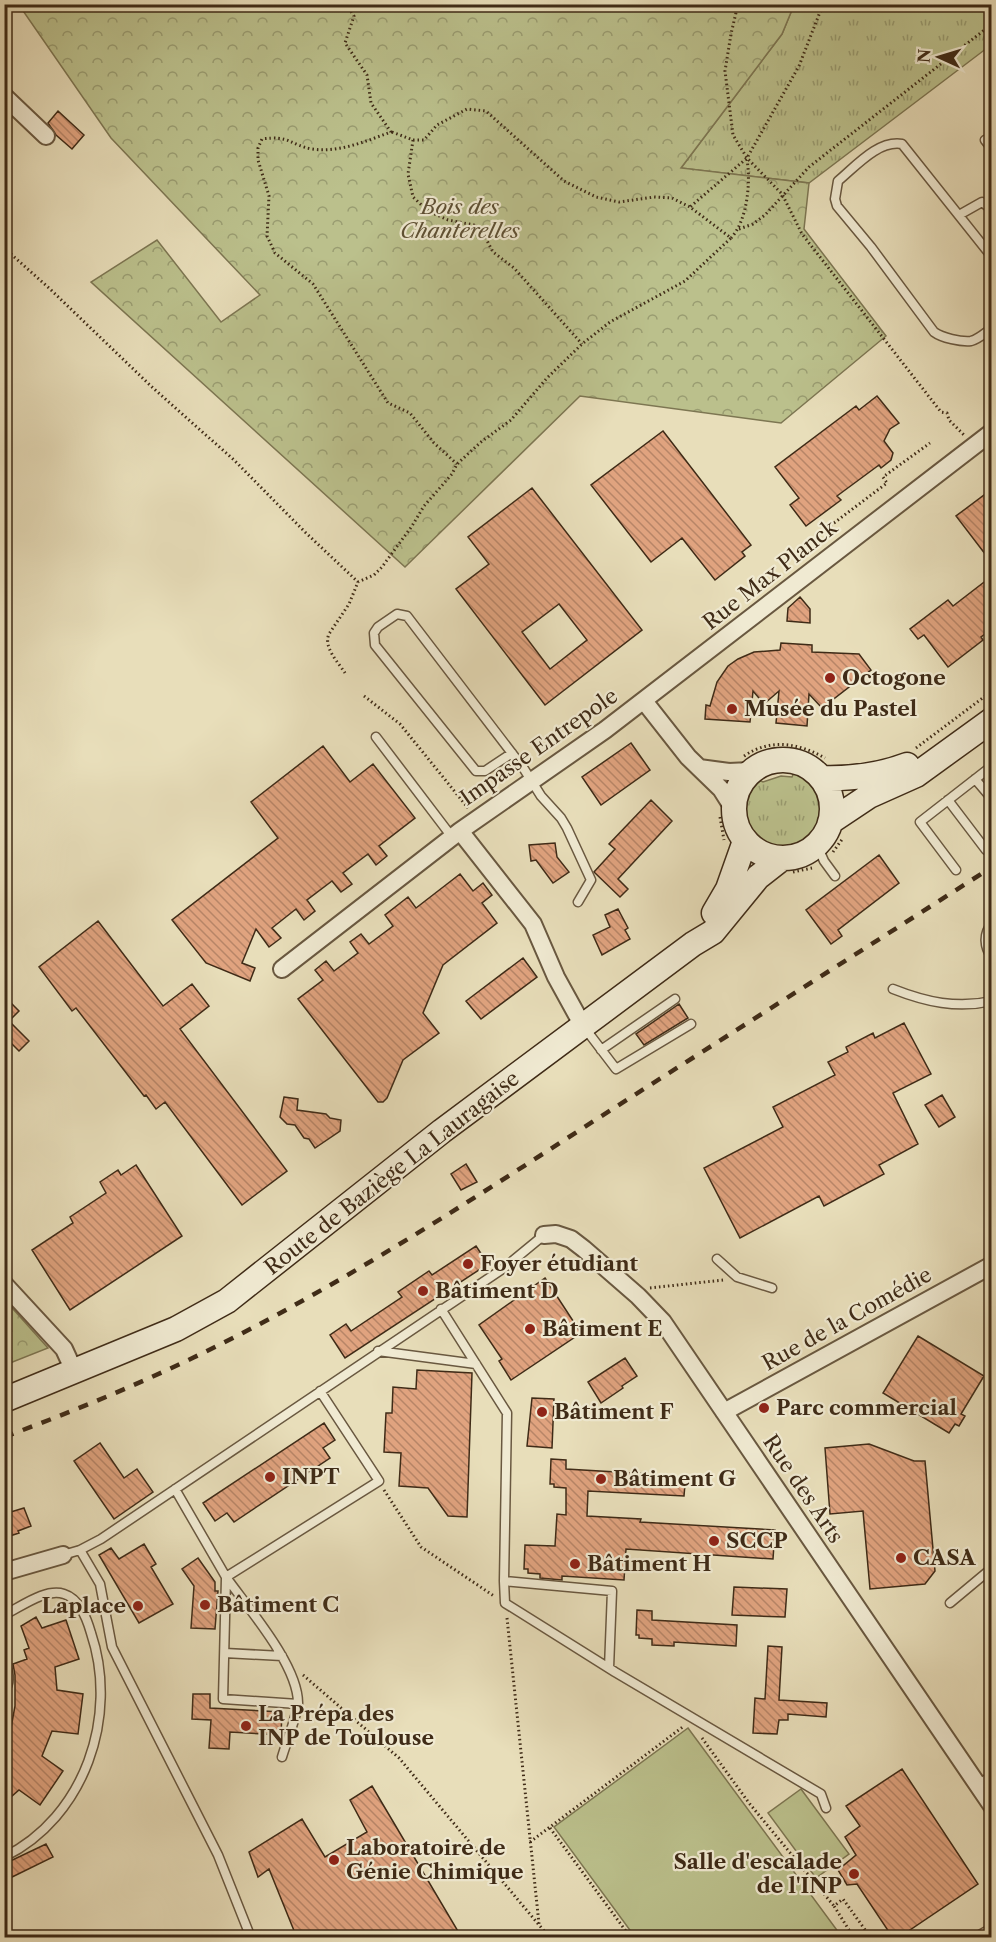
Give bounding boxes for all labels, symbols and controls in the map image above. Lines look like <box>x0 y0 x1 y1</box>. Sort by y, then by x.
north arrow <box>909 27 969 87</box>
text: N <box>914 48 935 64</box>
park label: Bois des Chanterelles <box>400 194 521 243</box>
street label: Rue Max Planck <box>698 514 842 635</box>
place label: Octogone <box>842 665 946 690</box>
marker: Octogone <box>823 671 837 685</box>
street label: Impasse Entrepole <box>455 683 622 810</box>
place label: Musée du Pastel <box>744 696 917 721</box>
marker: Musée du Pastel <box>725 702 739 716</box>
street label: Route de Baziège La Lauragaise <box>259 1065 524 1280</box>
place label: Foyer étudiant <box>480 1251 638 1276</box>
marker: Foyer étudiant <box>461 1257 475 1271</box>
street label: Rue de la Comédie <box>758 1262 936 1375</box>
place label: Bâtiment D <box>435 1278 558 1303</box>
marker: Bâtiment D <box>416 1284 430 1298</box>
place label: Bâtiment E <box>542 1316 662 1341</box>
marker: Bâtiment E <box>523 1322 537 1336</box>
place label: Parc commercial <box>776 1395 957 1420</box>
place label: Bâtiment F <box>554 1399 673 1424</box>
marker: Parc commercial <box>757 1401 771 1415</box>
marker: Bâtiment F <box>535 1405 549 1419</box>
street label: Rue des Arts <box>758 1430 849 1548</box>
place label: INPT <box>282 1464 340 1489</box>
place label: Bâtiment G <box>613 1466 736 1491</box>
marker: INPT <box>263 1470 277 1484</box>
marker: Bâtiment G <box>594 1472 608 1486</box>
place label: SCCP <box>726 1528 788 1553</box>
marker: SCCP <box>707 1534 721 1548</box>
place label: CASA <box>913 1545 976 1570</box>
place label: Bâtiment H <box>587 1551 711 1576</box>
marker: CASA <box>894 1551 908 1565</box>
marker: Bâtiment H <box>568 1557 582 1571</box>
place label: Bâtiment C <box>217 1592 339 1617</box>
place label: Laplace <box>42 1593 126 1618</box>
marker: Bâtiment C <box>198 1598 212 1612</box>
marker: Laplace <box>131 1599 145 1613</box>
place label: La Prépa des INP de Toulouse <box>258 1701 434 1750</box>
marker: La Prépa des INP de Toulouse <box>239 1719 253 1733</box>
place label: Laboratoire de Génie Chimique <box>346 1835 523 1884</box>
place label: Salle d'escalade de l'INP <box>674 1849 842 1898</box>
marker: Laboratoire de Génie Chimique <box>327 1853 341 1867</box>
marker: Salle d'escalade de l'INP <box>847 1867 861 1881</box>

